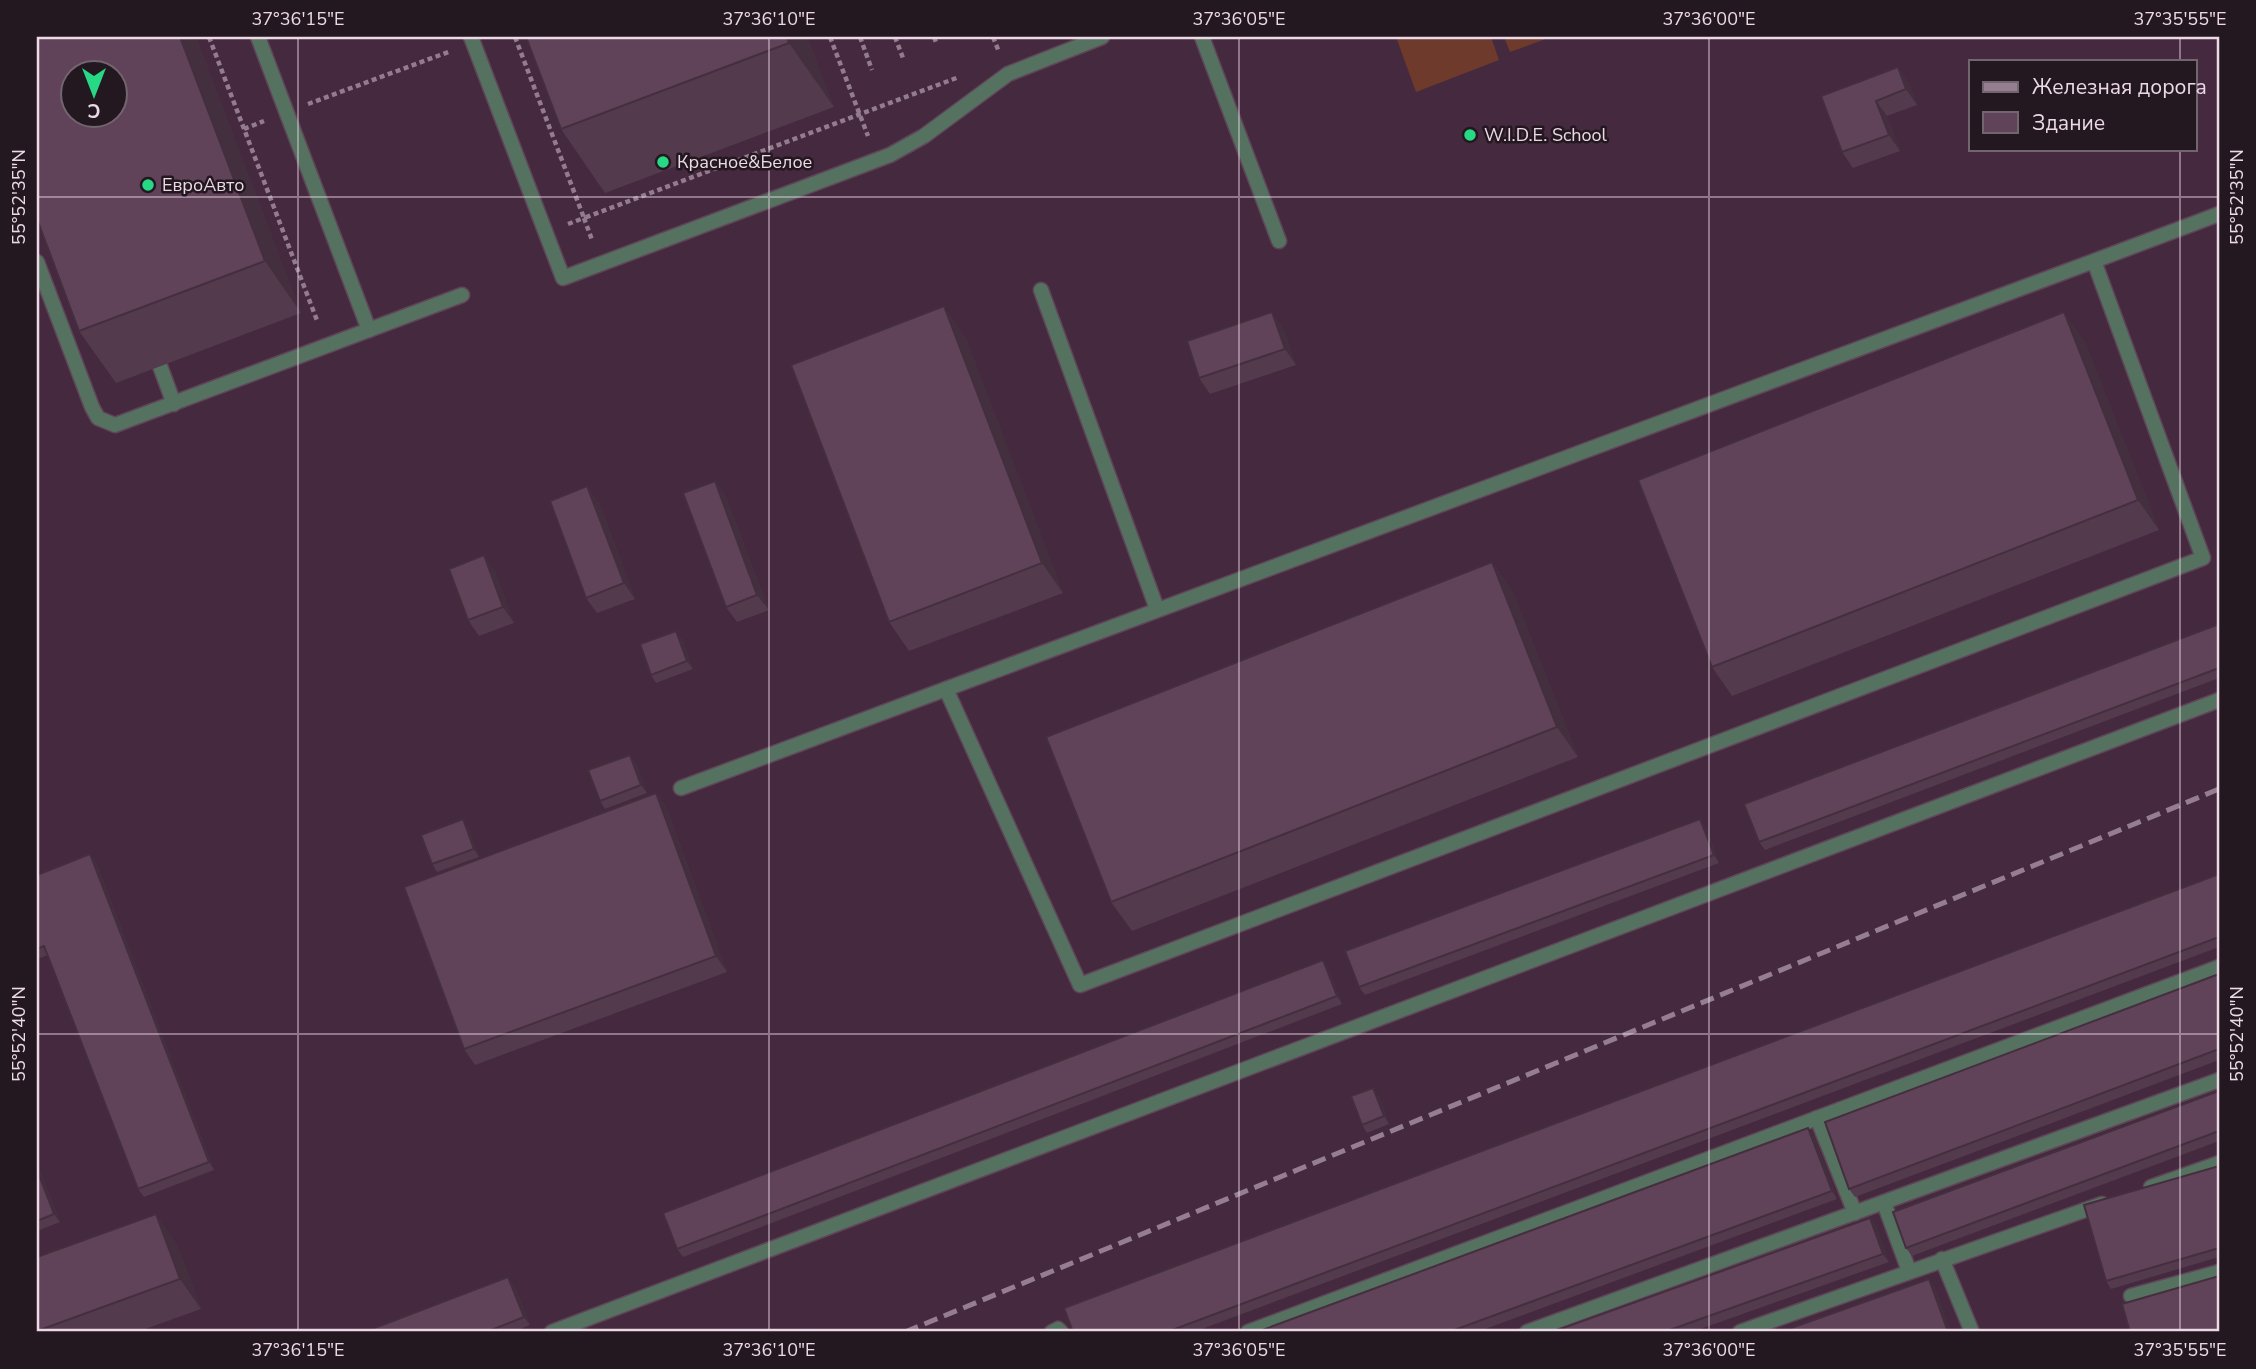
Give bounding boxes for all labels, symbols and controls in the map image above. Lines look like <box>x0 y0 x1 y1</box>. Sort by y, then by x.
text: 37°36'15"E <box>252 7 345 31</box>
text: 37°36'10"E <box>723 7 816 31</box>
text: 37°36'05"E <box>1193 7 1286 31</box>
text: 37°36'00"E <box>1663 7 1756 31</box>
text: 37°35'55"E <box>2134 7 2227 31</box>
north arrow <box>60 60 130 130</box>
legend <box>1969 60 2196 150</box>
text: Железная дорога <box>2032 73 2207 101</box>
text: С <box>87 97 100 123</box>
text: Здание <box>2032 109 2105 137</box>
place label: W.I.D.E. School <box>1484 123 1608 147</box>
marker: W.I.D.E. School <box>1462 127 1478 143</box>
text: 55°52'35"N <box>7 149 31 245</box>
text: 55°52'35"N <box>2225 149 2249 245</box>
place label: Красное&Белое <box>677 150 812 174</box>
marker: Красное&Белое <box>655 154 671 170</box>
place label: ЕвроАвто <box>162 173 245 197</box>
marker: ЕвроАвто <box>140 177 156 193</box>
text: 55°52'40"N <box>7 986 31 1082</box>
text: 55°52'40"N <box>2225 986 2249 1082</box>
text: 37°36'15"E <box>252 1338 345 1362</box>
text: 37°36'10"E <box>723 1338 816 1362</box>
text: 37°36'05"E <box>1193 1338 1286 1362</box>
text: 37°36'00"E <box>1663 1338 1756 1362</box>
text: 37°35'55"E <box>2134 1338 2227 1362</box>

